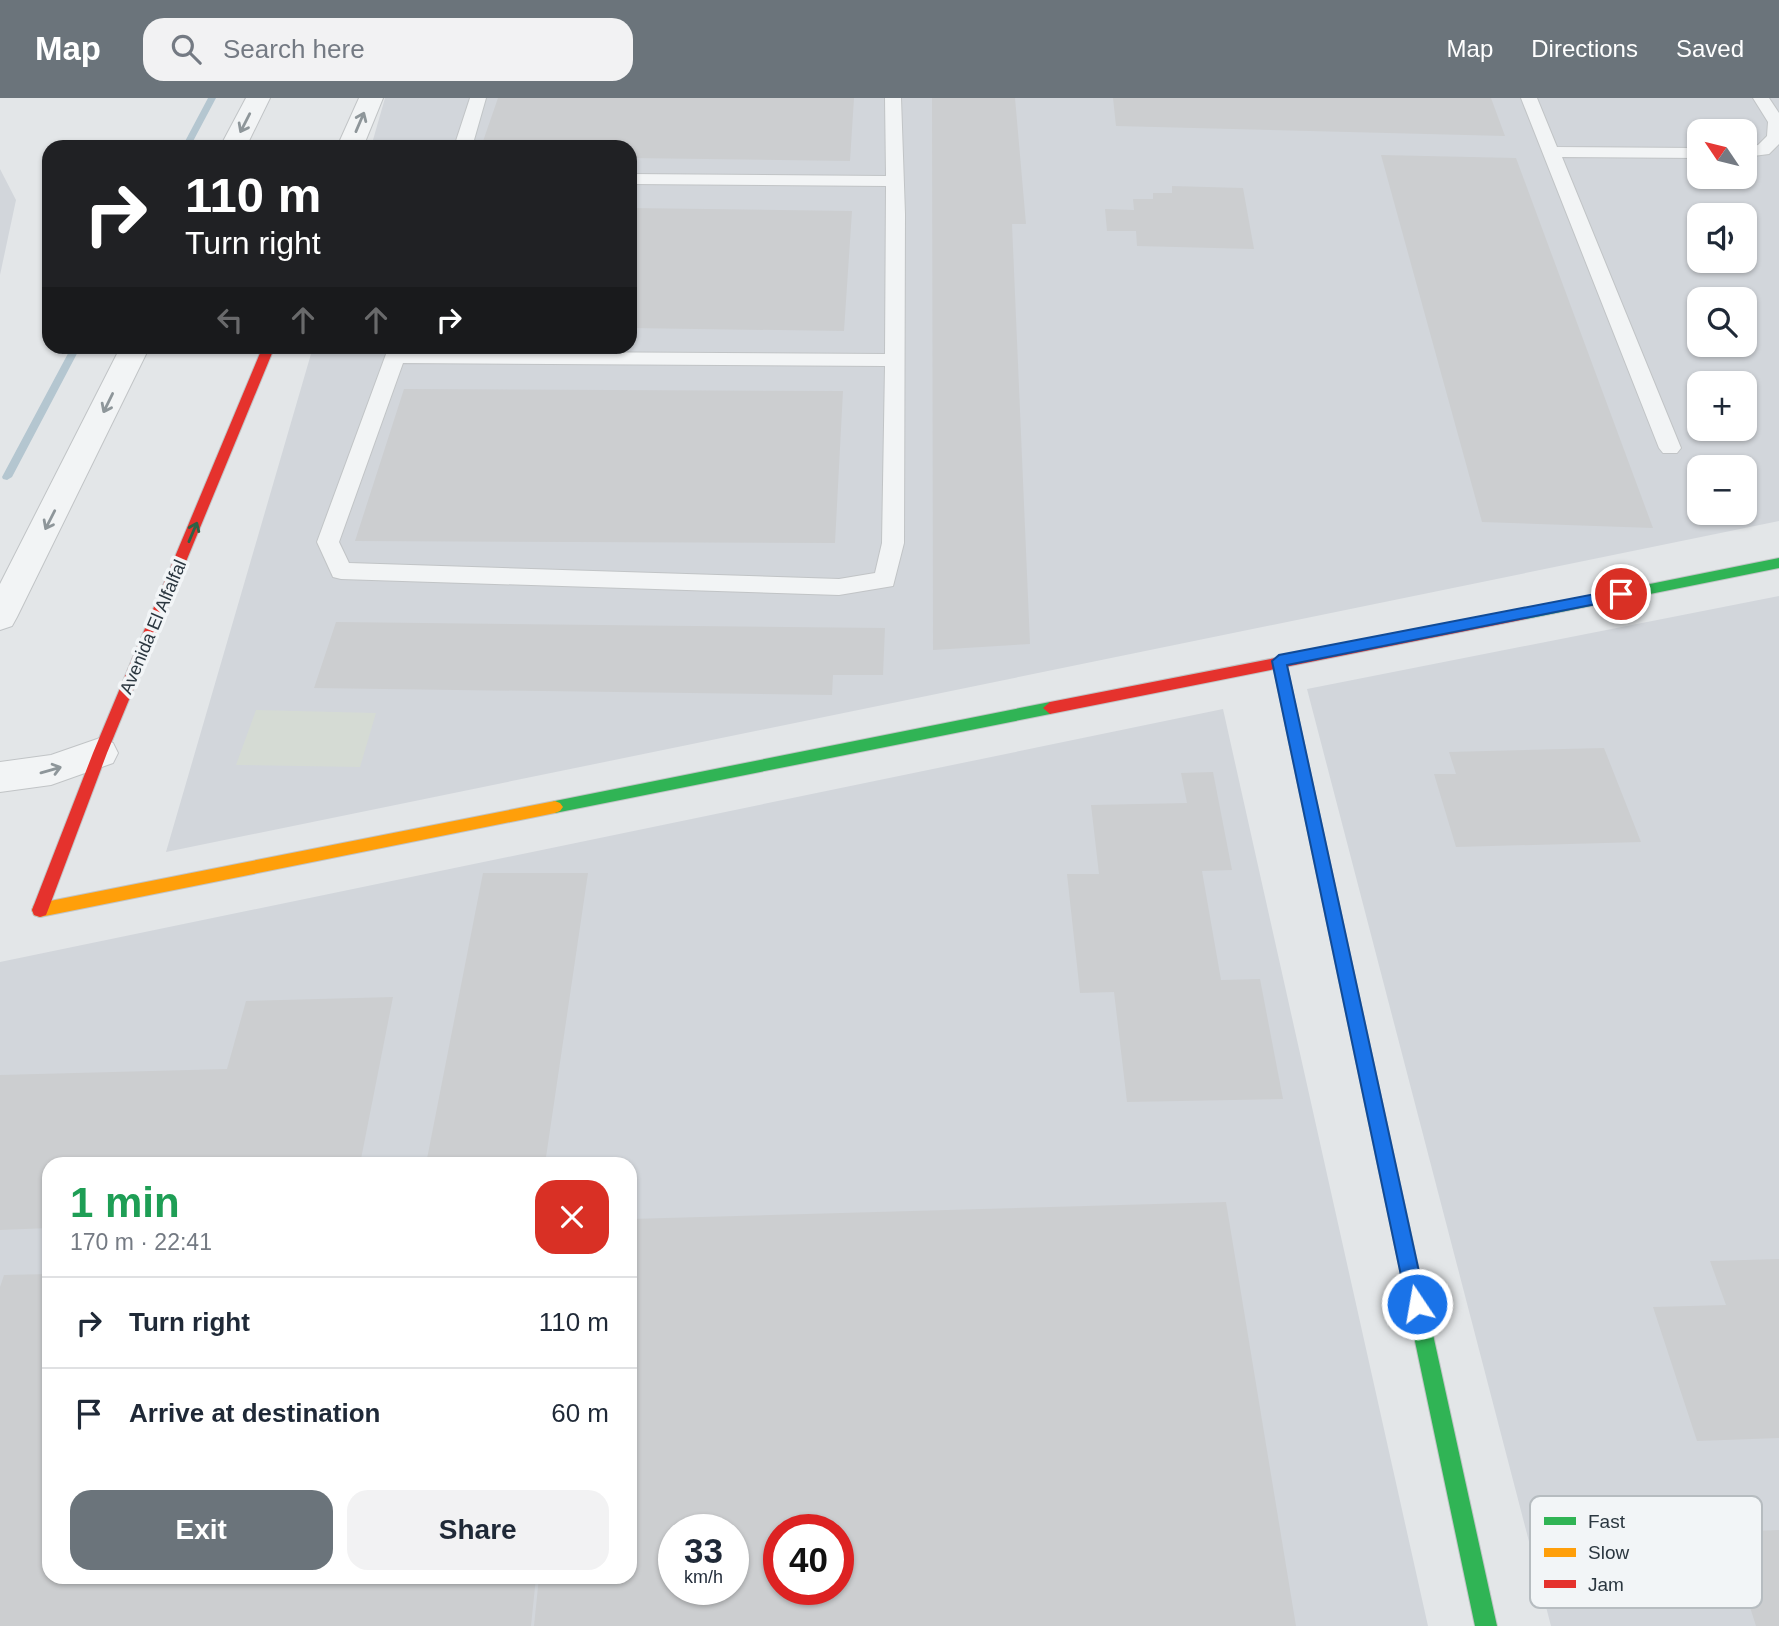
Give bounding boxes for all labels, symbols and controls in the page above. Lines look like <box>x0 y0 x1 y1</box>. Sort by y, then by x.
search box <box>143 18 633 81</box>
text: Map <box>35 30 101 67</box>
icon: search <box>167 30 205 68</box>
text: Search here <box>223 34 365 64</box>
text: Map <box>1447 35 1493 62</box>
text: Directions <box>1531 35 1638 62</box>
text: Saved <box>1676 35 1744 62</box>
one-way arrow <box>238 112 252 132</box>
one-way arrow <box>355 112 368 134</box>
north arrow <box>1687 119 1757 189</box>
map controls <box>1687 119 1757 525</box>
icon: right <box>70 168 161 259</box>
text: 110 m <box>185 168 321 222</box>
button: sound <box>1687 203 1757 273</box>
text: Turn right <box>185 225 321 261</box>
button: search <box>1687 287 1757 357</box>
icon: left <box>211 301 249 339</box>
icon: ahead <box>284 301 322 339</box>
icon: ahead <box>357 301 395 339</box>
icon: right <box>430 301 468 339</box>
button: + <box>1687 371 1757 441</box>
one-way arrow <box>101 392 115 413</box>
button: − <box>1687 455 1757 525</box>
one-way arrow <box>42 509 56 530</box>
one-way arrow <box>187 521 200 543</box>
street label: Avenida El Alfalfal <box>116 557 190 697</box>
pin <box>1591 564 1651 624</box>
icon: arrive <box>1602 575 1640 613</box>
one-way arrow <box>40 763 62 776</box>
text: 1 min <box>70 1179 180 1226</box>
button: close <box>535 1180 609 1254</box>
text: 170 m · 22:41 <box>70 1229 212 1255</box>
position arrow <box>1380 1267 1454 1341</box>
icon: right <box>70 1304 108 1342</box>
text: Turn right <box>129 1307 250 1337</box>
text: 110 m <box>539 1307 609 1337</box>
icon: arrive <box>70 1395 108 1433</box>
text: Arrive at destination <box>129 1398 380 1428</box>
text: 60 m <box>551 1398 609 1428</box>
button: Exit <box>70 1490 333 1570</box>
button: Share <box>347 1490 609 1570</box>
legend <box>1530 1496 1762 1608</box>
text: Fast <box>1588 1511 1626 1532</box>
speed limit sign: 40 <box>763 1514 854 1605</box>
text: 33 <box>684 1531 723 1570</box>
text: Slow <box>1588 1542 1629 1563</box>
text: km/h <box>684 1567 723 1587</box>
text: Jam <box>1588 1574 1624 1595</box>

